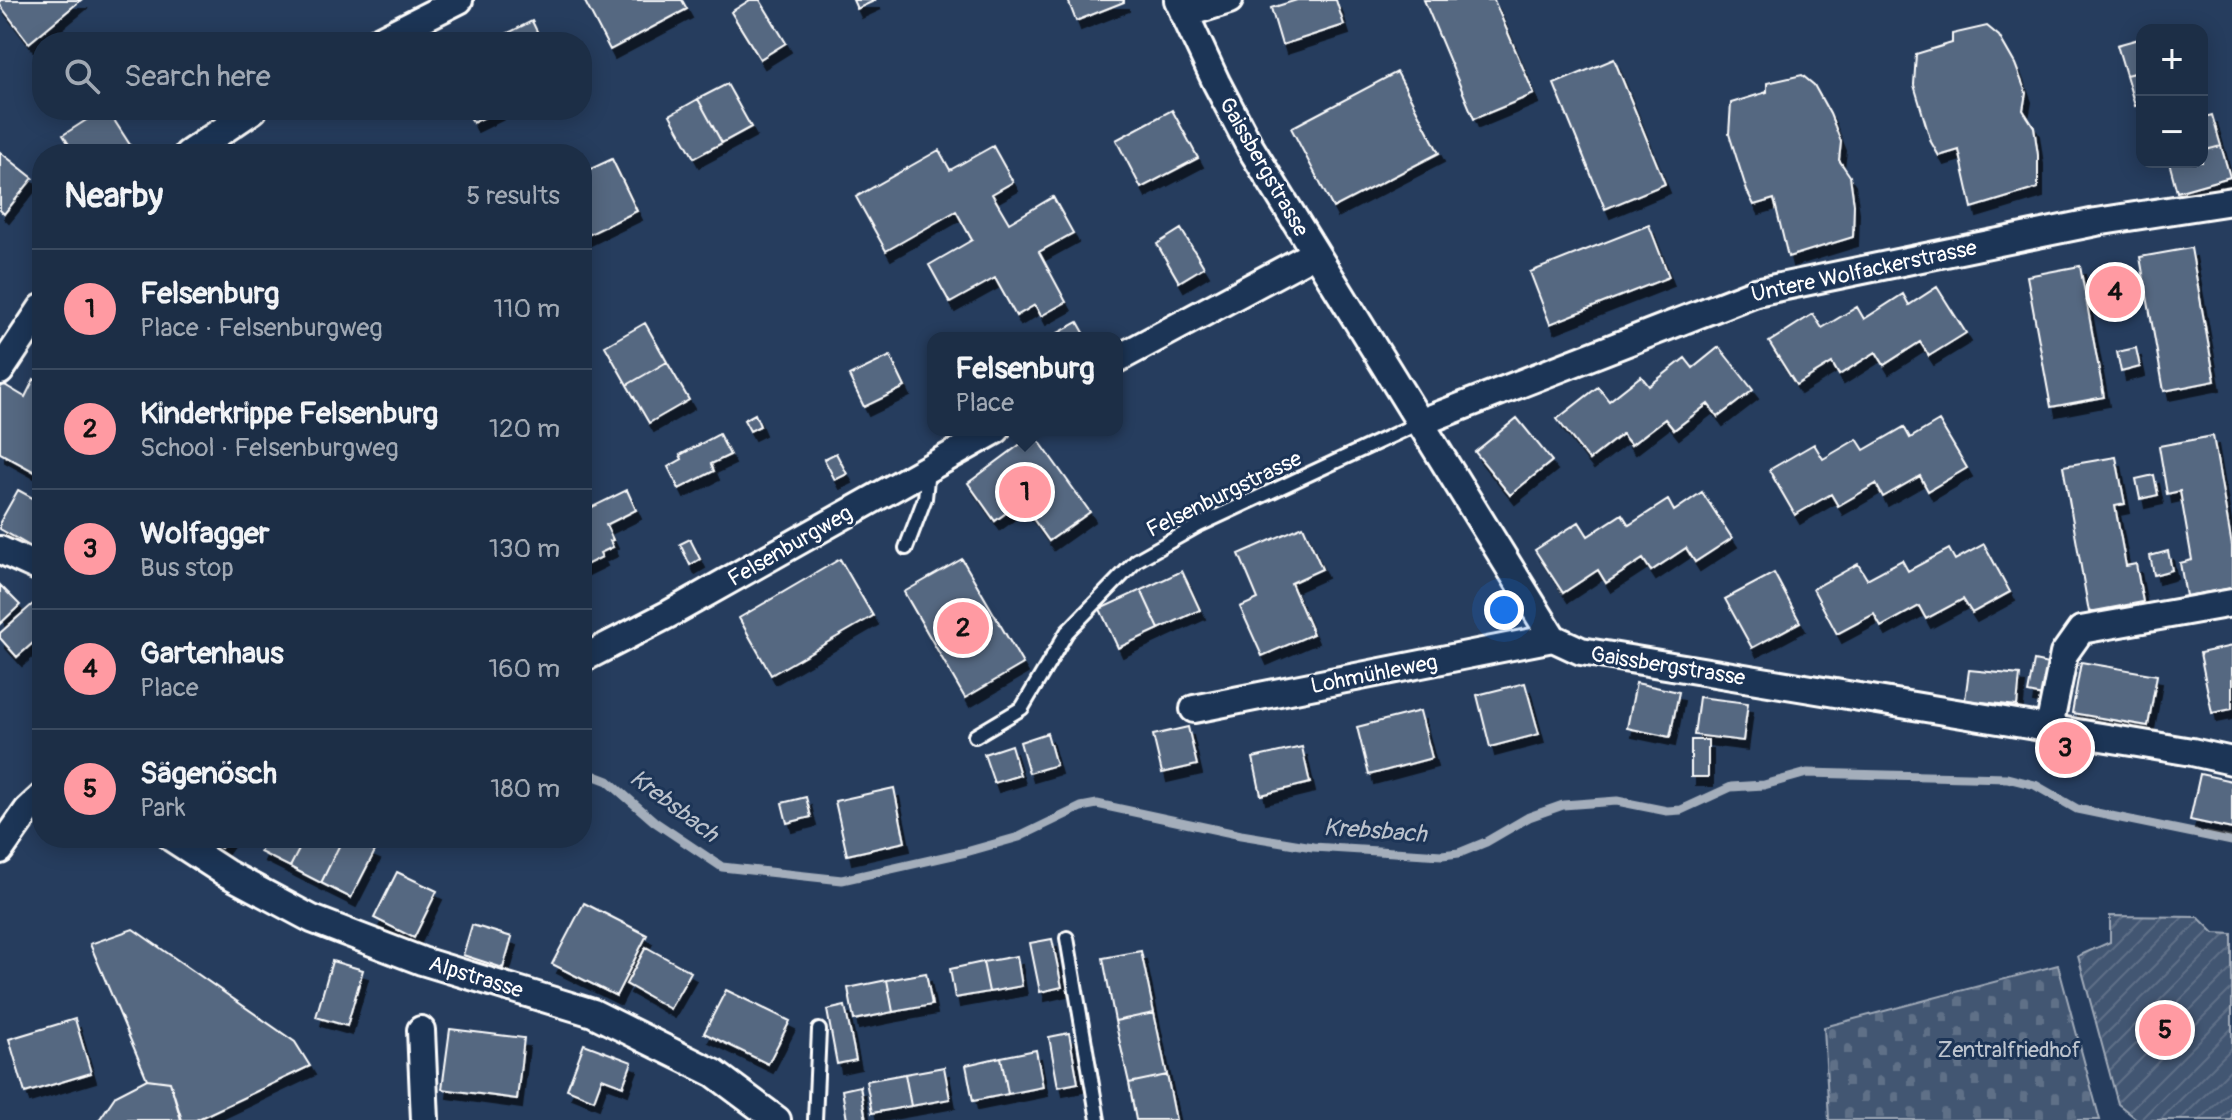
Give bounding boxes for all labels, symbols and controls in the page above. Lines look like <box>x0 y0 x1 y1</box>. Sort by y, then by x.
map controls <box>2136 24 2208 168</box>
button: + <box>2136 24 2208 96</box>
search box <box>32 32 592 120</box>
icon: search <box>60 54 104 98</box>
text: Search here <box>124 58 271 95</box>
street label: Gaissbergstrasse <box>1213 92 1315 242</box>
button: − <box>2136 96 2208 168</box>
text: Nearby <box>64 175 163 218</box>
text: 5 results <box>466 180 560 212</box>
street label: Untere Wolfackerstrasse <box>1749 233 1980 309</box>
pin: 4 <box>2089 262 2141 322</box>
text: Felsenburg <box>140 275 279 312</box>
text: 1 <box>85 293 95 325</box>
text: 110 m <box>493 293 560 325</box>
text: Place · Felsenburgweg <box>140 312 383 344</box>
popup <box>927 332 1123 436</box>
text: Felsenburg <box>955 350 1095 387</box>
text: Place <box>955 387 1014 419</box>
text: Kinderkrippe Felsenburg <box>140 395 438 432</box>
text: 2 <box>83 413 97 445</box>
text: 120 m <box>489 413 560 445</box>
text: School · Felsenburgweg <box>140 432 399 464</box>
street label: Felsenburgstrasse <box>1142 444 1306 544</box>
pin: 1 <box>999 462 1051 522</box>
street label: Felsenburgweg <box>723 499 857 593</box>
text: Wolfagger <box>140 515 269 552</box>
text: 3 <box>83 533 97 565</box>
text: 130 m <box>489 533 560 565</box>
text: Bus stop <box>140 552 234 584</box>
your location <box>1484 590 1524 630</box>
pin: 2 <box>937 598 989 658</box>
text: Gartenhaus <box>140 635 284 672</box>
street label: Gaissbergstrasse <box>1589 640 1748 692</box>
street label: Lohmühleweg <box>1308 648 1440 700</box>
text: 4 <box>82 653 98 685</box>
text: 160 m <box>488 653 560 685</box>
text: Place <box>140 672 199 704</box>
pin: 3 <box>2039 718 2091 778</box>
text: Sägenösch <box>140 755 277 792</box>
water label: Krebsbach <box>624 763 725 850</box>
text: 5 <box>83 773 97 805</box>
text: 180 m <box>490 773 560 805</box>
text: Park <box>140 792 186 824</box>
water label: Krebsbach <box>1322 813 1429 849</box>
street label: Alpstrasse <box>425 949 527 1005</box>
pin: 5 <box>2139 1000 2191 1060</box>
park label: Zentralfriedhof <box>1937 1036 2081 1064</box>

